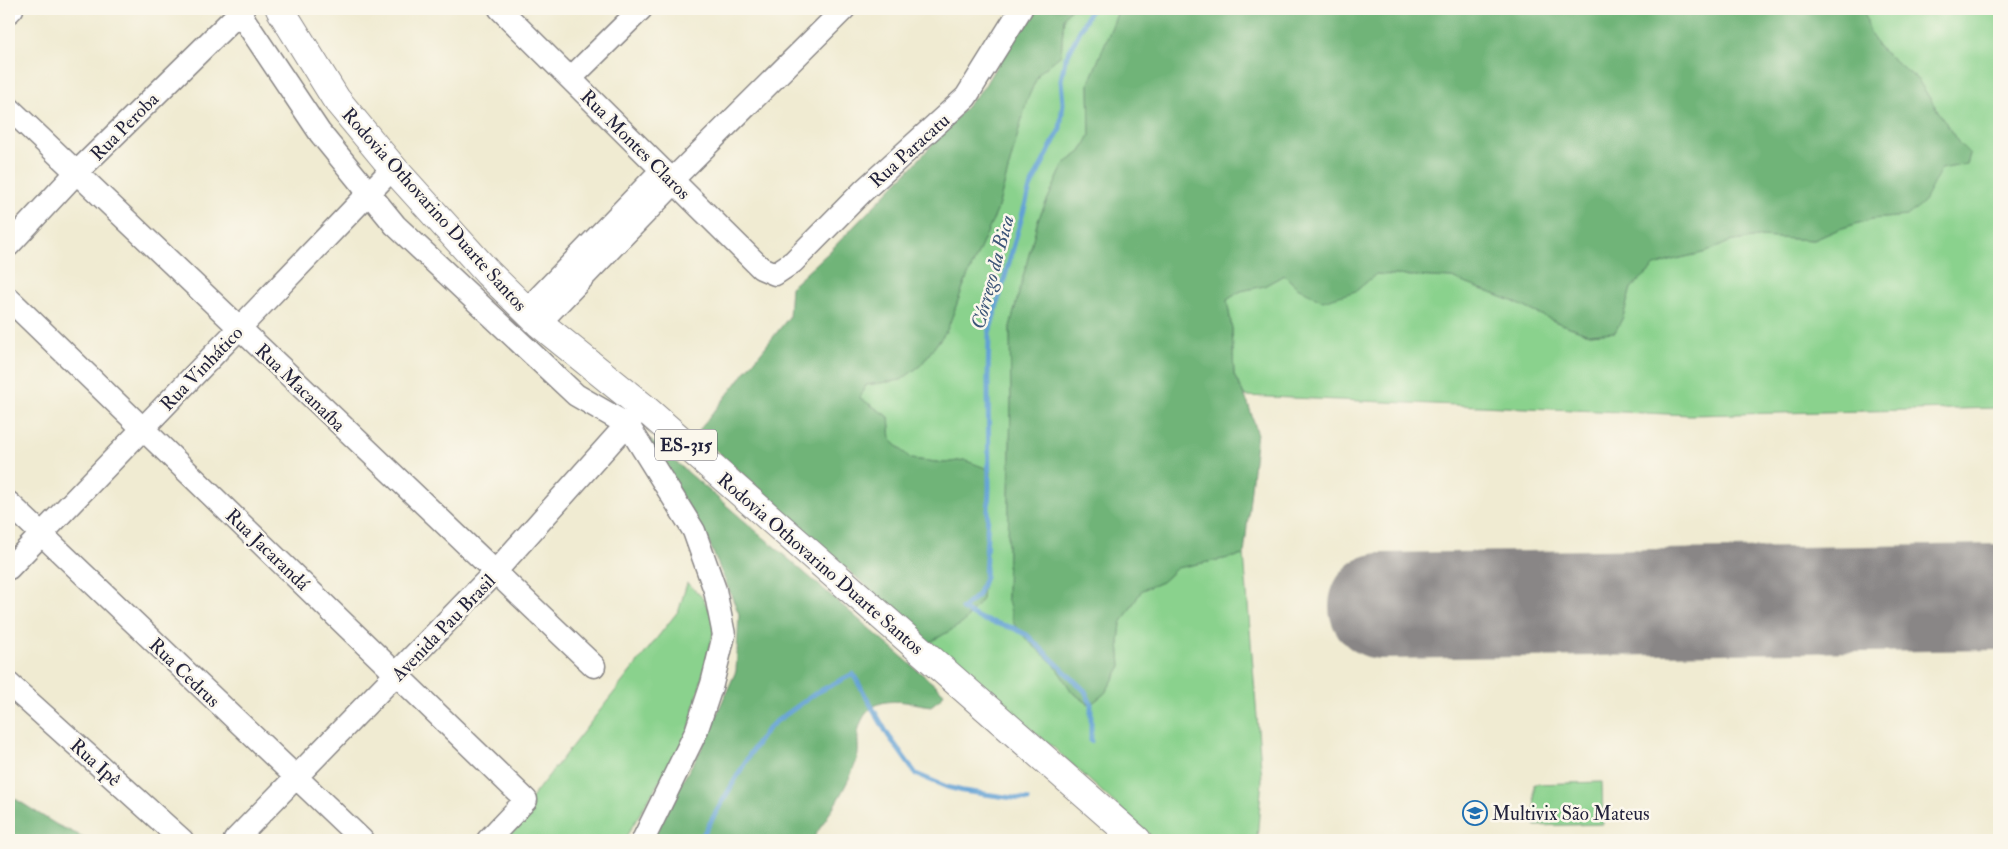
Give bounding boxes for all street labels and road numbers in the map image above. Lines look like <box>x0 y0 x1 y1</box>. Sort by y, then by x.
street label: Rua Montes Claros <box>575 85 695 205</box>
street label: Rua Peroba <box>85 87 164 166</box>
street label: Rodovia Othovarino Duarte Santos <box>336 103 532 316</box>
street label: Rua Paracatu <box>865 108 955 193</box>
street label: Rua Vinhático <box>155 321 248 416</box>
street label: Rua Macanaíba <box>250 339 351 437</box>
road number: ES-315 <box>655 430 717 460</box>
street label: Rodovia Othovarino Duarte Santos <box>712 468 928 660</box>
street label: Rua Jacarandá <box>220 504 314 596</box>
street label: Avenida Pau Brasil <box>386 569 501 687</box>
street label: Rua Cedrus <box>144 633 225 713</box>
street label: Rua Ipê <box>64 734 126 793</box>

